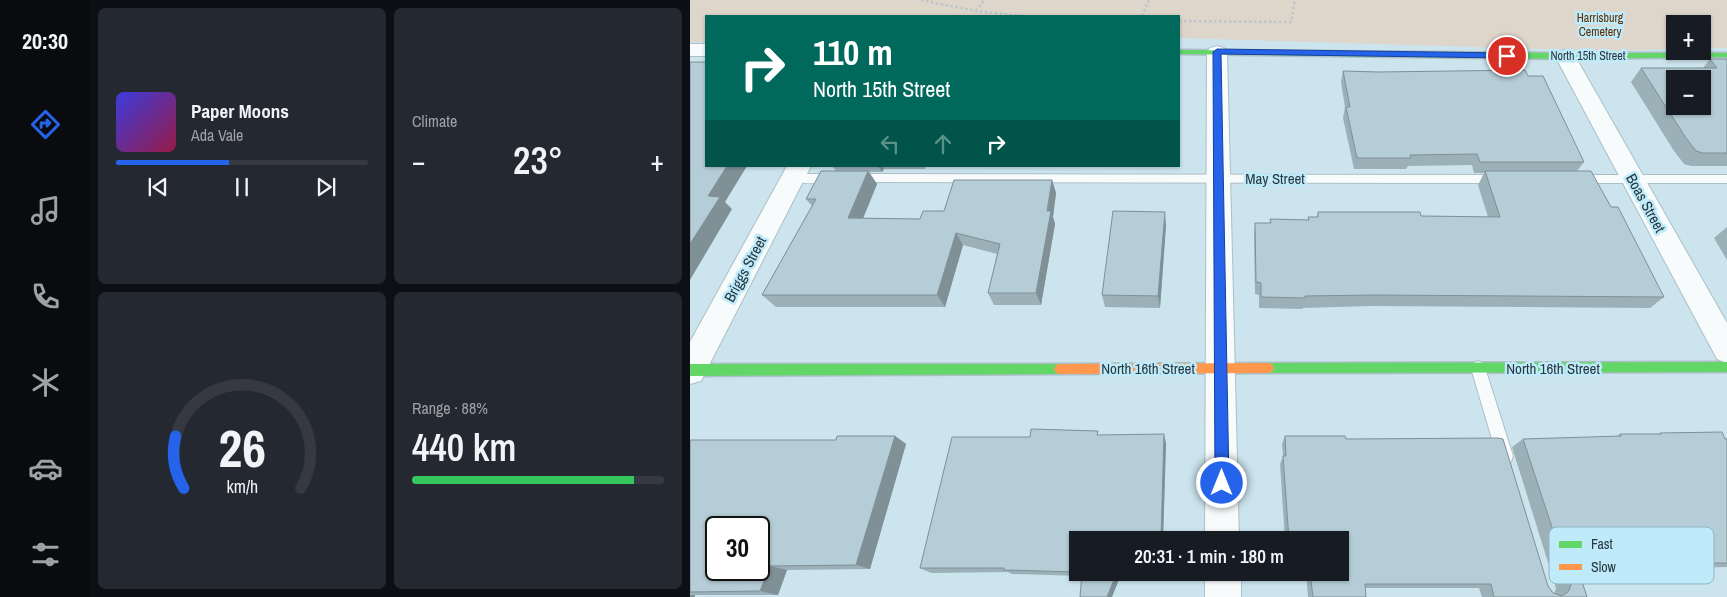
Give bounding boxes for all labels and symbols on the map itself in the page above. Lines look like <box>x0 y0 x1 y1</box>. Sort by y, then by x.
park label: Harrisburg Cemetery <box>1577 10 1624 40</box>
pin <box>1486 35 1528 77</box>
street label: North 15th Street <box>1551 48 1626 64</box>
street label: May Street <box>1245 168 1305 189</box>
street label: Boas Street <box>1621 170 1671 237</box>
street label: Briggs Street <box>719 232 771 306</box>
street label: North 16th Street <box>1101 358 1195 379</box>
street label: North 16th Street <box>1506 358 1600 379</box>
position arrow <box>1195 456 1247 508</box>
speed limit sign: 30 <box>705 516 770 581</box>
legend <box>1549 527 1714 584</box>
text: Fast <box>1591 535 1613 553</box>
text: Slow <box>1591 558 1617 576</box>

